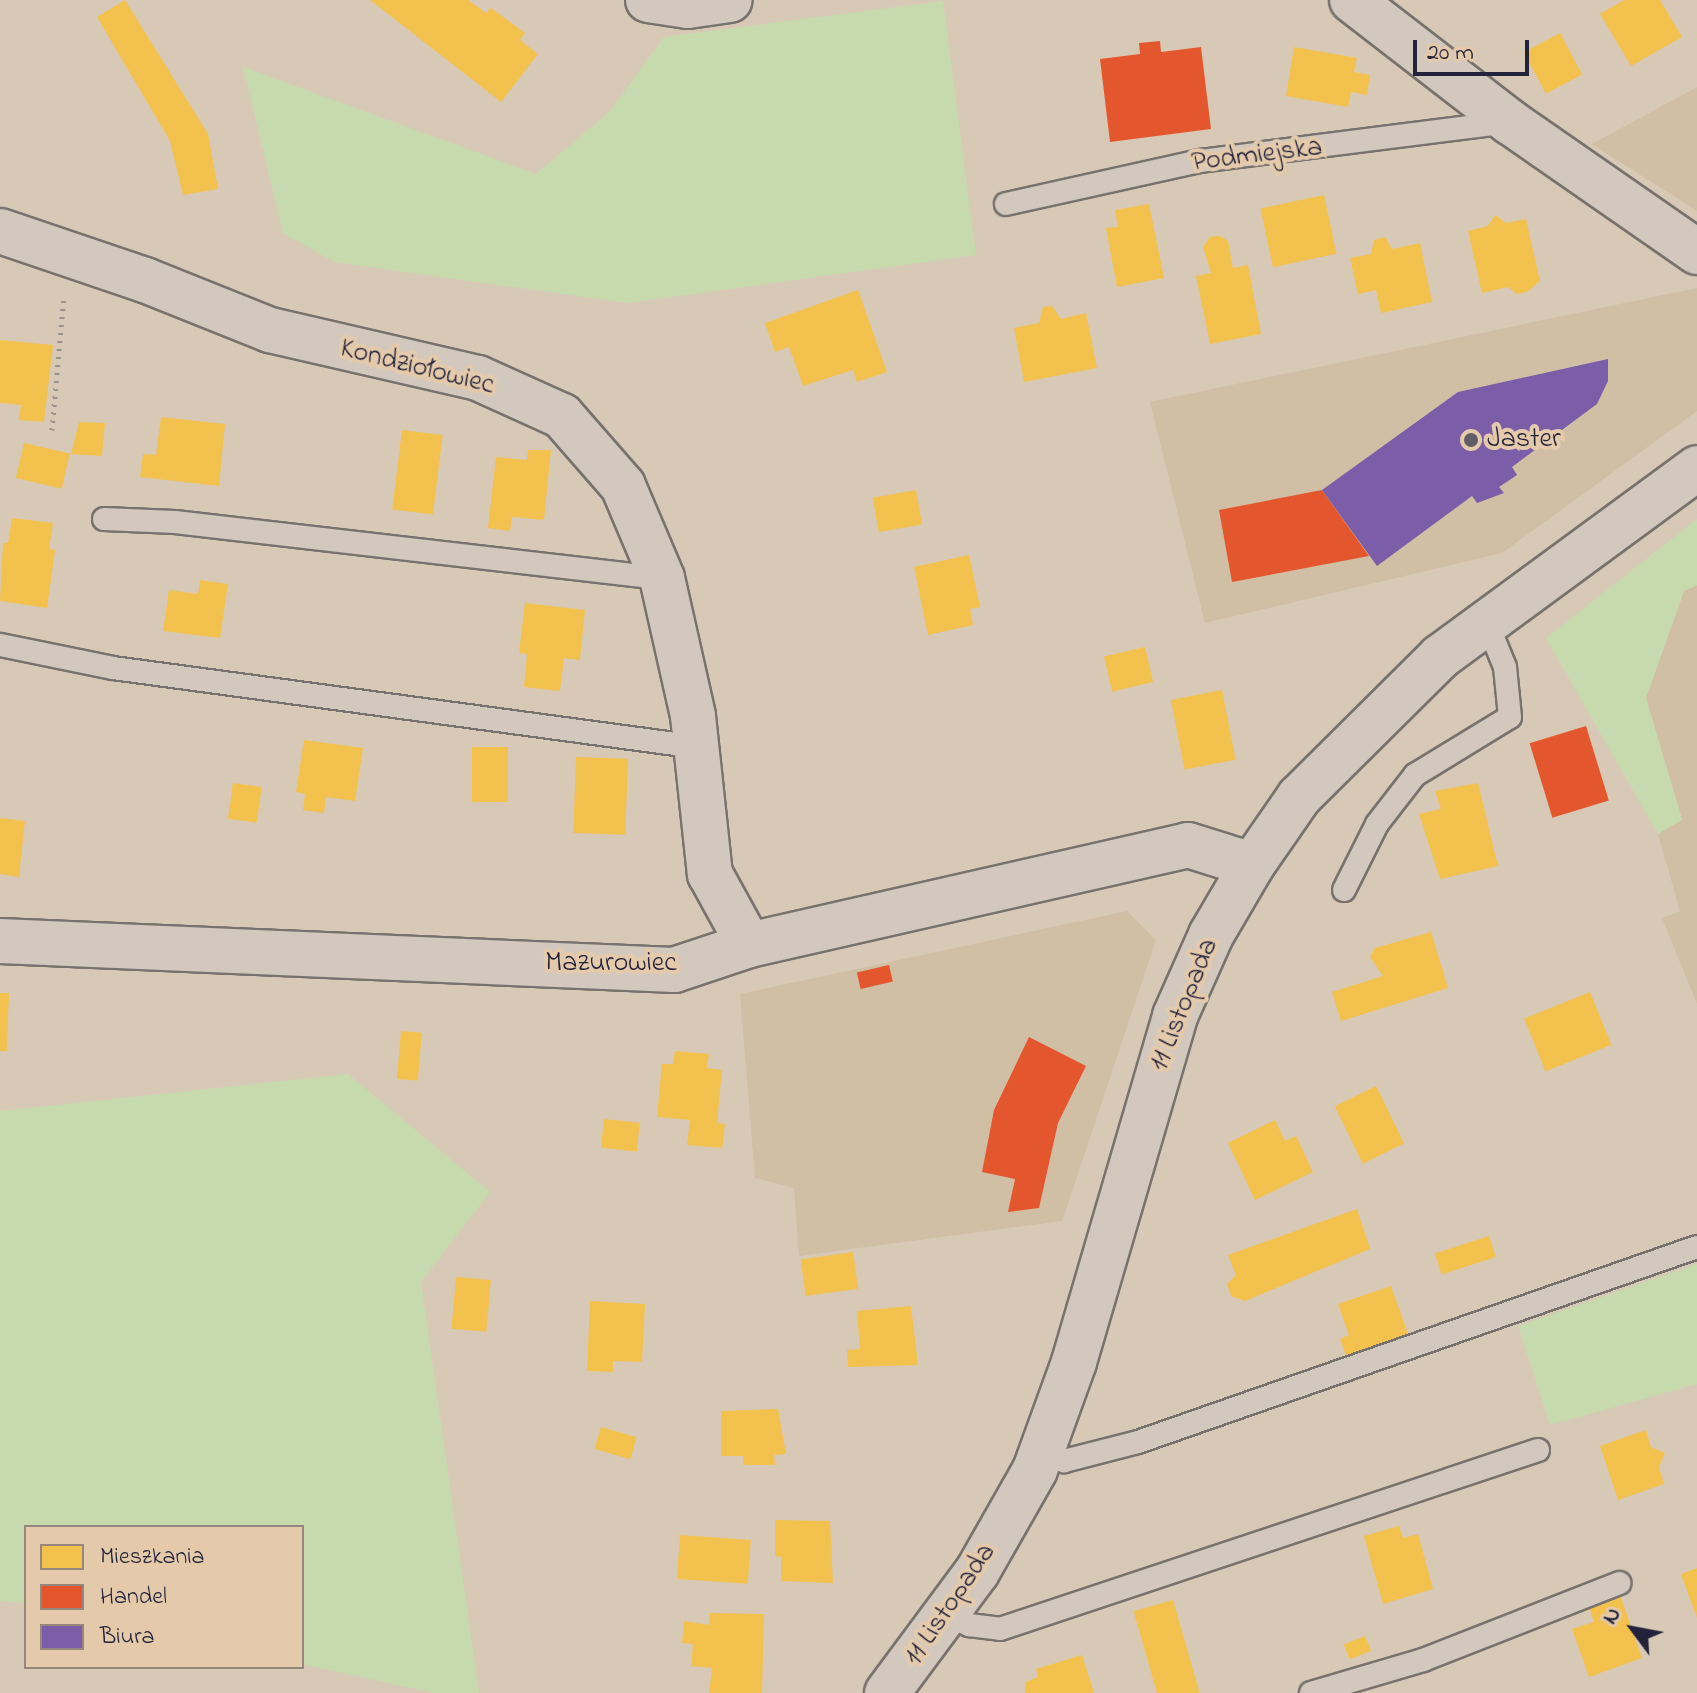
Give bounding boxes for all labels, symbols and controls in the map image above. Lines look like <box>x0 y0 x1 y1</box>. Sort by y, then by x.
scale bar <box>1417 24 1533 74</box>
text: 20 m <box>1427 36 1474 71</box>
street label: Podmiejska <box>1190 131 1324 181</box>
street label: Kondziołowiec <box>337 333 497 403</box>
place label: Jaster <box>1487 423 1561 457</box>
marker: Jaster <box>1462 431 1480 449</box>
street label: 11 Listopada <box>1143 934 1227 1076</box>
street label: Mazurowiec <box>545 947 677 981</box>
legend <box>24 1525 304 1669</box>
street label: 11 Listopada <box>898 1538 1004 1672</box>
text: Mieszkania <box>100 1540 205 1575</box>
text: Handel <box>100 1580 167 1615</box>
north arrow <box>1593 1589 1673 1669</box>
text: N <box>1595 1602 1630 1631</box>
text: Biura <box>100 1620 155 1655</box>

